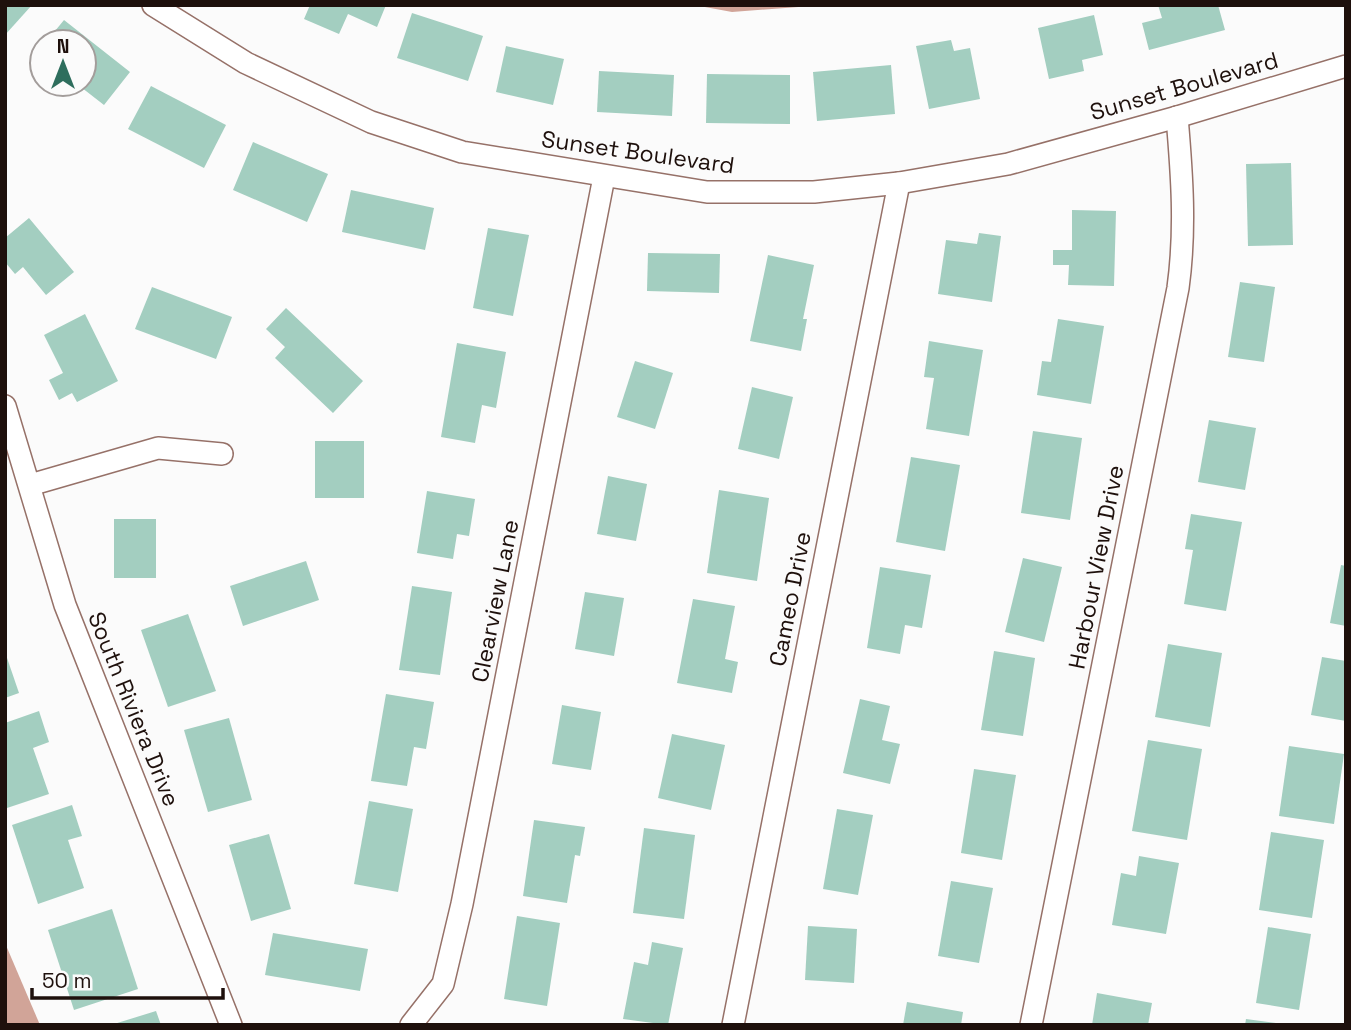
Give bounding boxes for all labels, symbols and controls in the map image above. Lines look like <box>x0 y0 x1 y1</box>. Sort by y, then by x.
north arrow <box>28 28 98 98</box>
text: N <box>57 34 69 59</box>
street label: Sunset Boulevard <box>1086 45 1282 127</box>
street label: Sunset Boulevard <box>540 124 736 180</box>
street label: Harbour View Drive <box>1062 463 1130 671</box>
street label: Clearview Lane <box>465 517 525 685</box>
street label: Cameo Drive <box>762 529 818 669</box>
street label: South Riviera Drive <box>81 607 187 811</box>
scale bar <box>32 956 222 1000</box>
text: 50 m <box>42 967 92 994</box>

